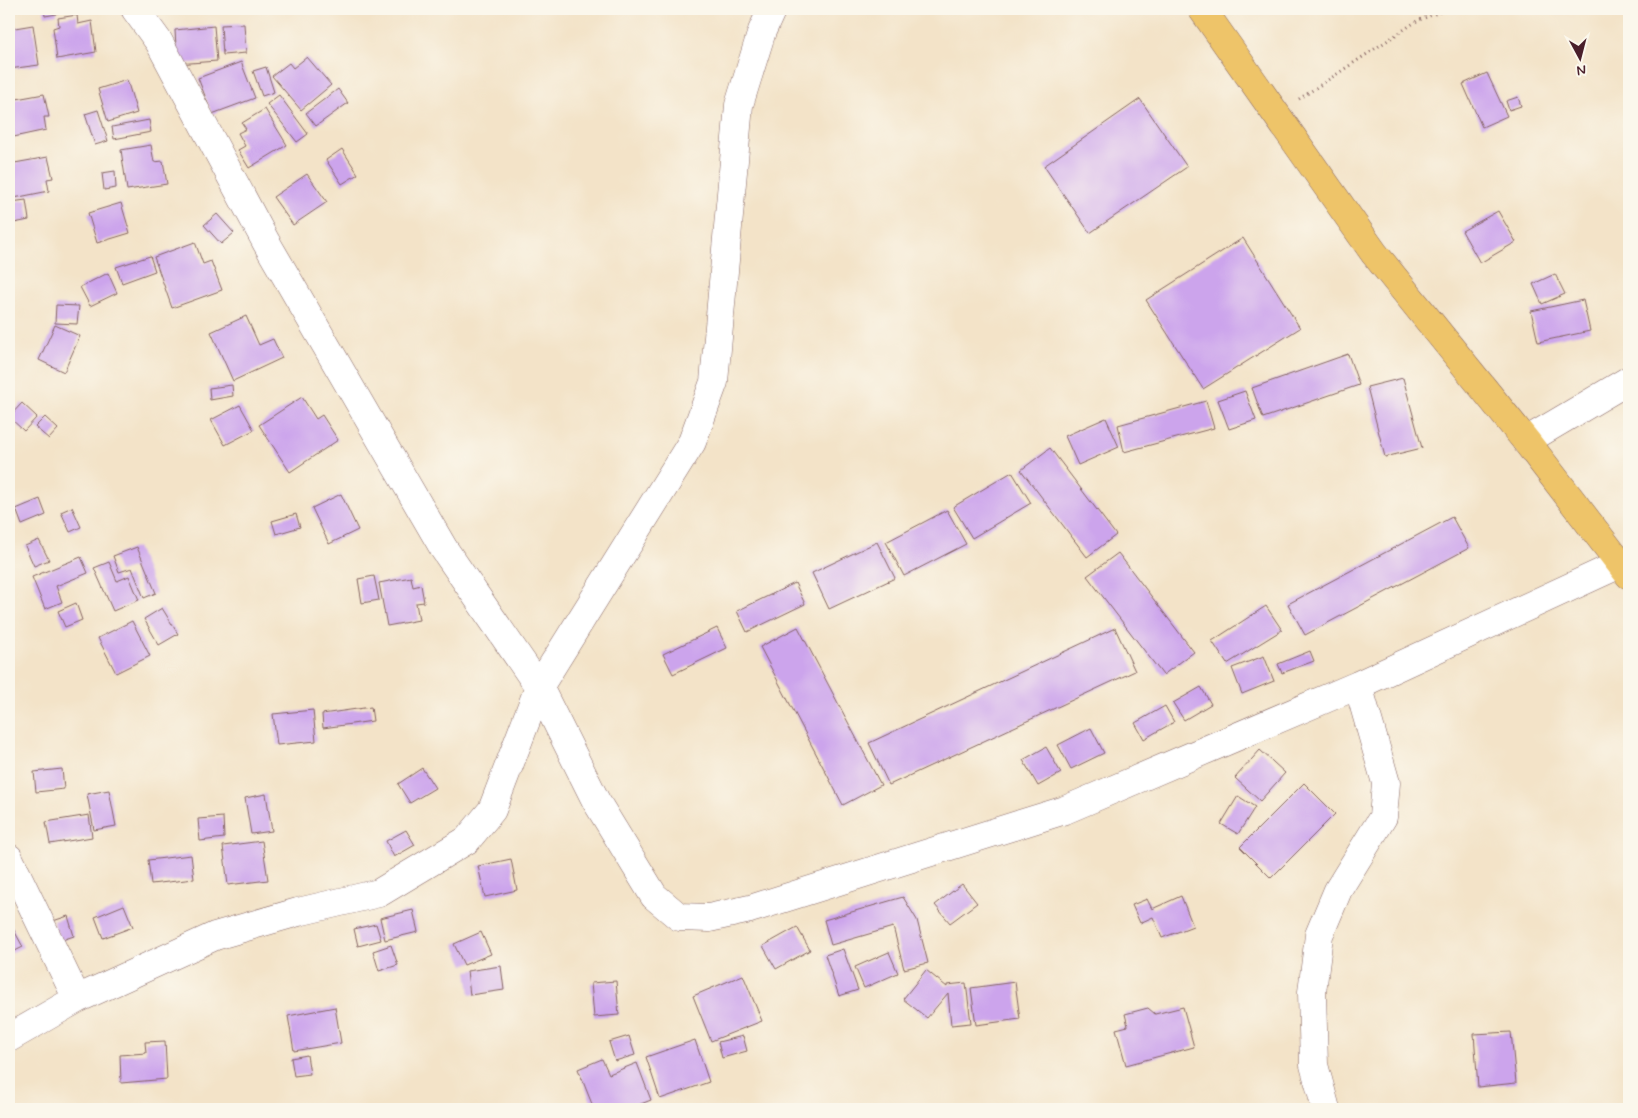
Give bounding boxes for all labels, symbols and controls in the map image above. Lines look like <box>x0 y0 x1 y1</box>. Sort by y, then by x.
north arrow <box>1556 32 1606 82</box>
text: N <box>1576 60 1587 79</box>

